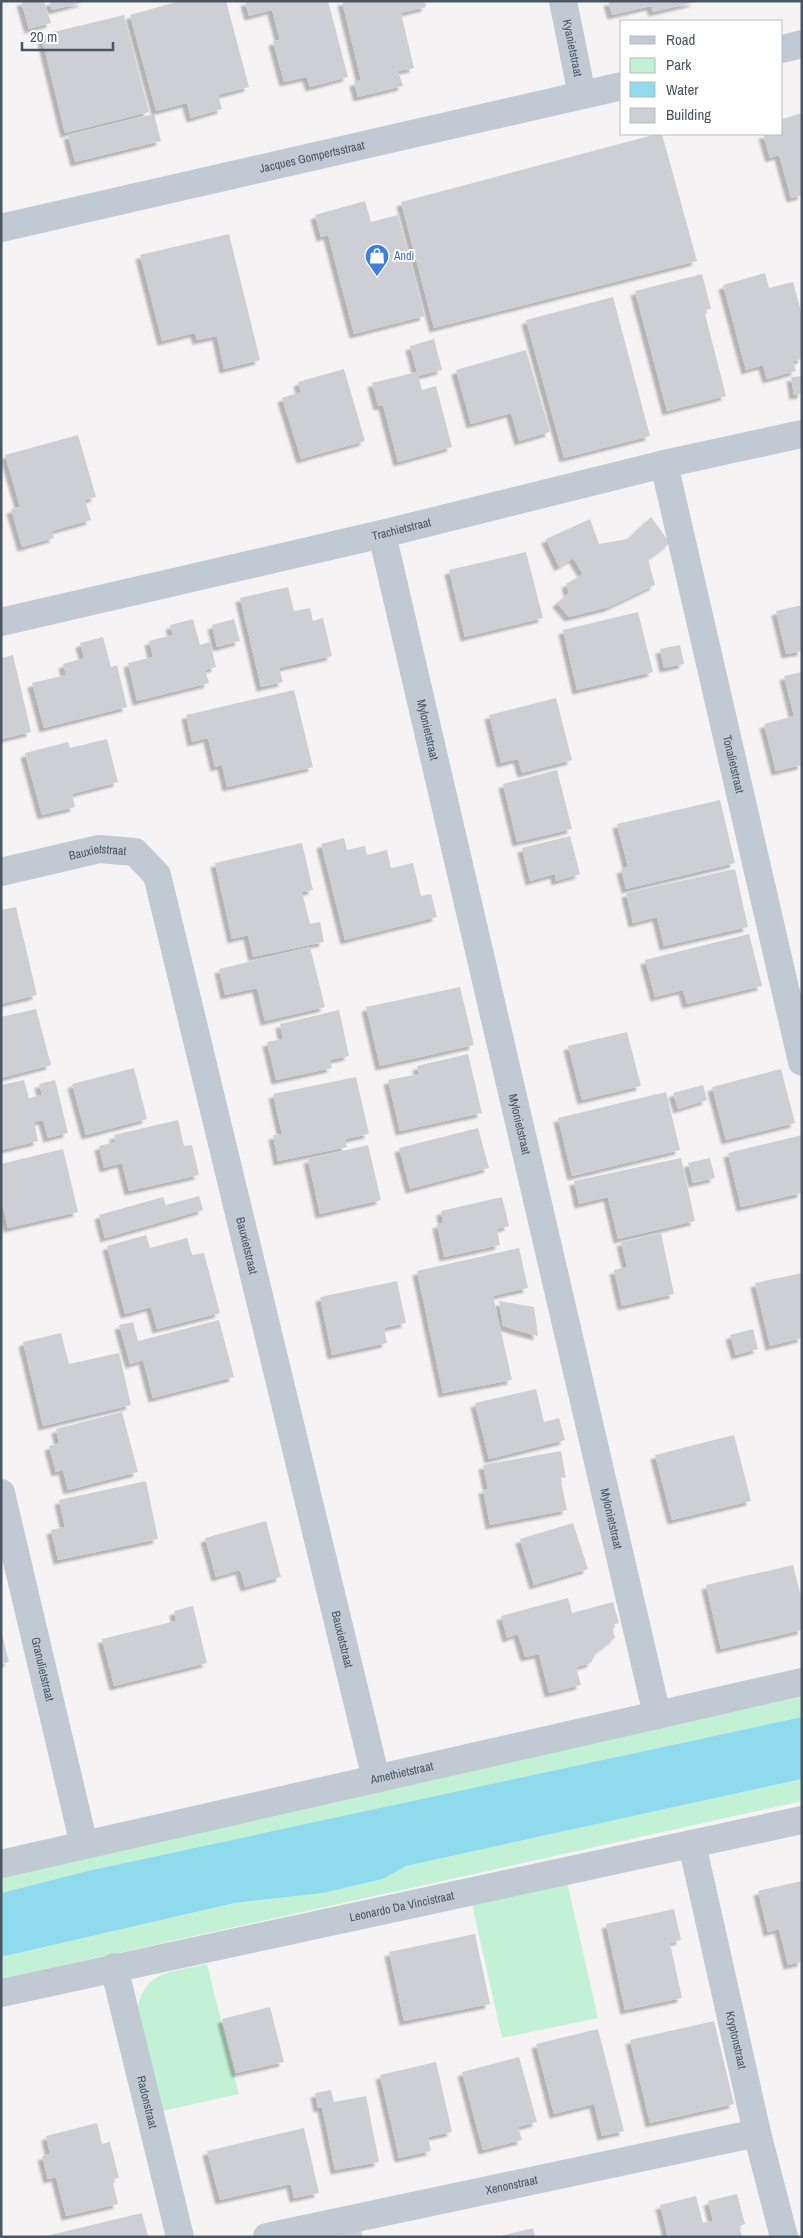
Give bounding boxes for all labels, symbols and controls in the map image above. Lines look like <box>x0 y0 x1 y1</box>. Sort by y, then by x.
street label: Kyanietstraat <box>559 18 586 78</box>
scale bar <box>22 20 114 52</box>
legend <box>620 20 783 135</box>
text: 20 m <box>30 26 57 47</box>
text: Road <box>666 29 695 50</box>
text: Park <box>666 54 692 75</box>
text: Water <box>666 79 698 100</box>
text: Building <box>666 104 711 125</box>
street label: Jacques Gompertsstraat <box>258 137 366 177</box>
shop icon: Andi <box>364 243 390 277</box>
place label: Andi <box>393 248 414 264</box>
street label: Trachietstraat <box>370 514 433 544</box>
street label: Mylonietstraat <box>413 698 442 762</box>
street label: Tonalietstraat <box>719 733 748 795</box>
street label: Bauxietstraat <box>67 841 127 864</box>
street label: Mylonietstraat <box>505 1092 534 1156</box>
street label: Bauxietstraat <box>232 1216 261 1276</box>
street label: Mylonietstraat <box>596 1487 626 1551</box>
street label: Bauxietstraat <box>328 1609 357 1670</box>
street label: Granulietstraat <box>27 1636 58 1703</box>
street label: Amethietstraat <box>368 1758 435 1788</box>
street label: Leonardo Da Vincistraat <box>348 1887 456 1926</box>
street label: Kryptonstraat <box>722 2010 750 2071</box>
street label: Radonstraat <box>133 2074 161 2130</box>
street label: Xenonstraat <box>484 2172 539 2198</box>

